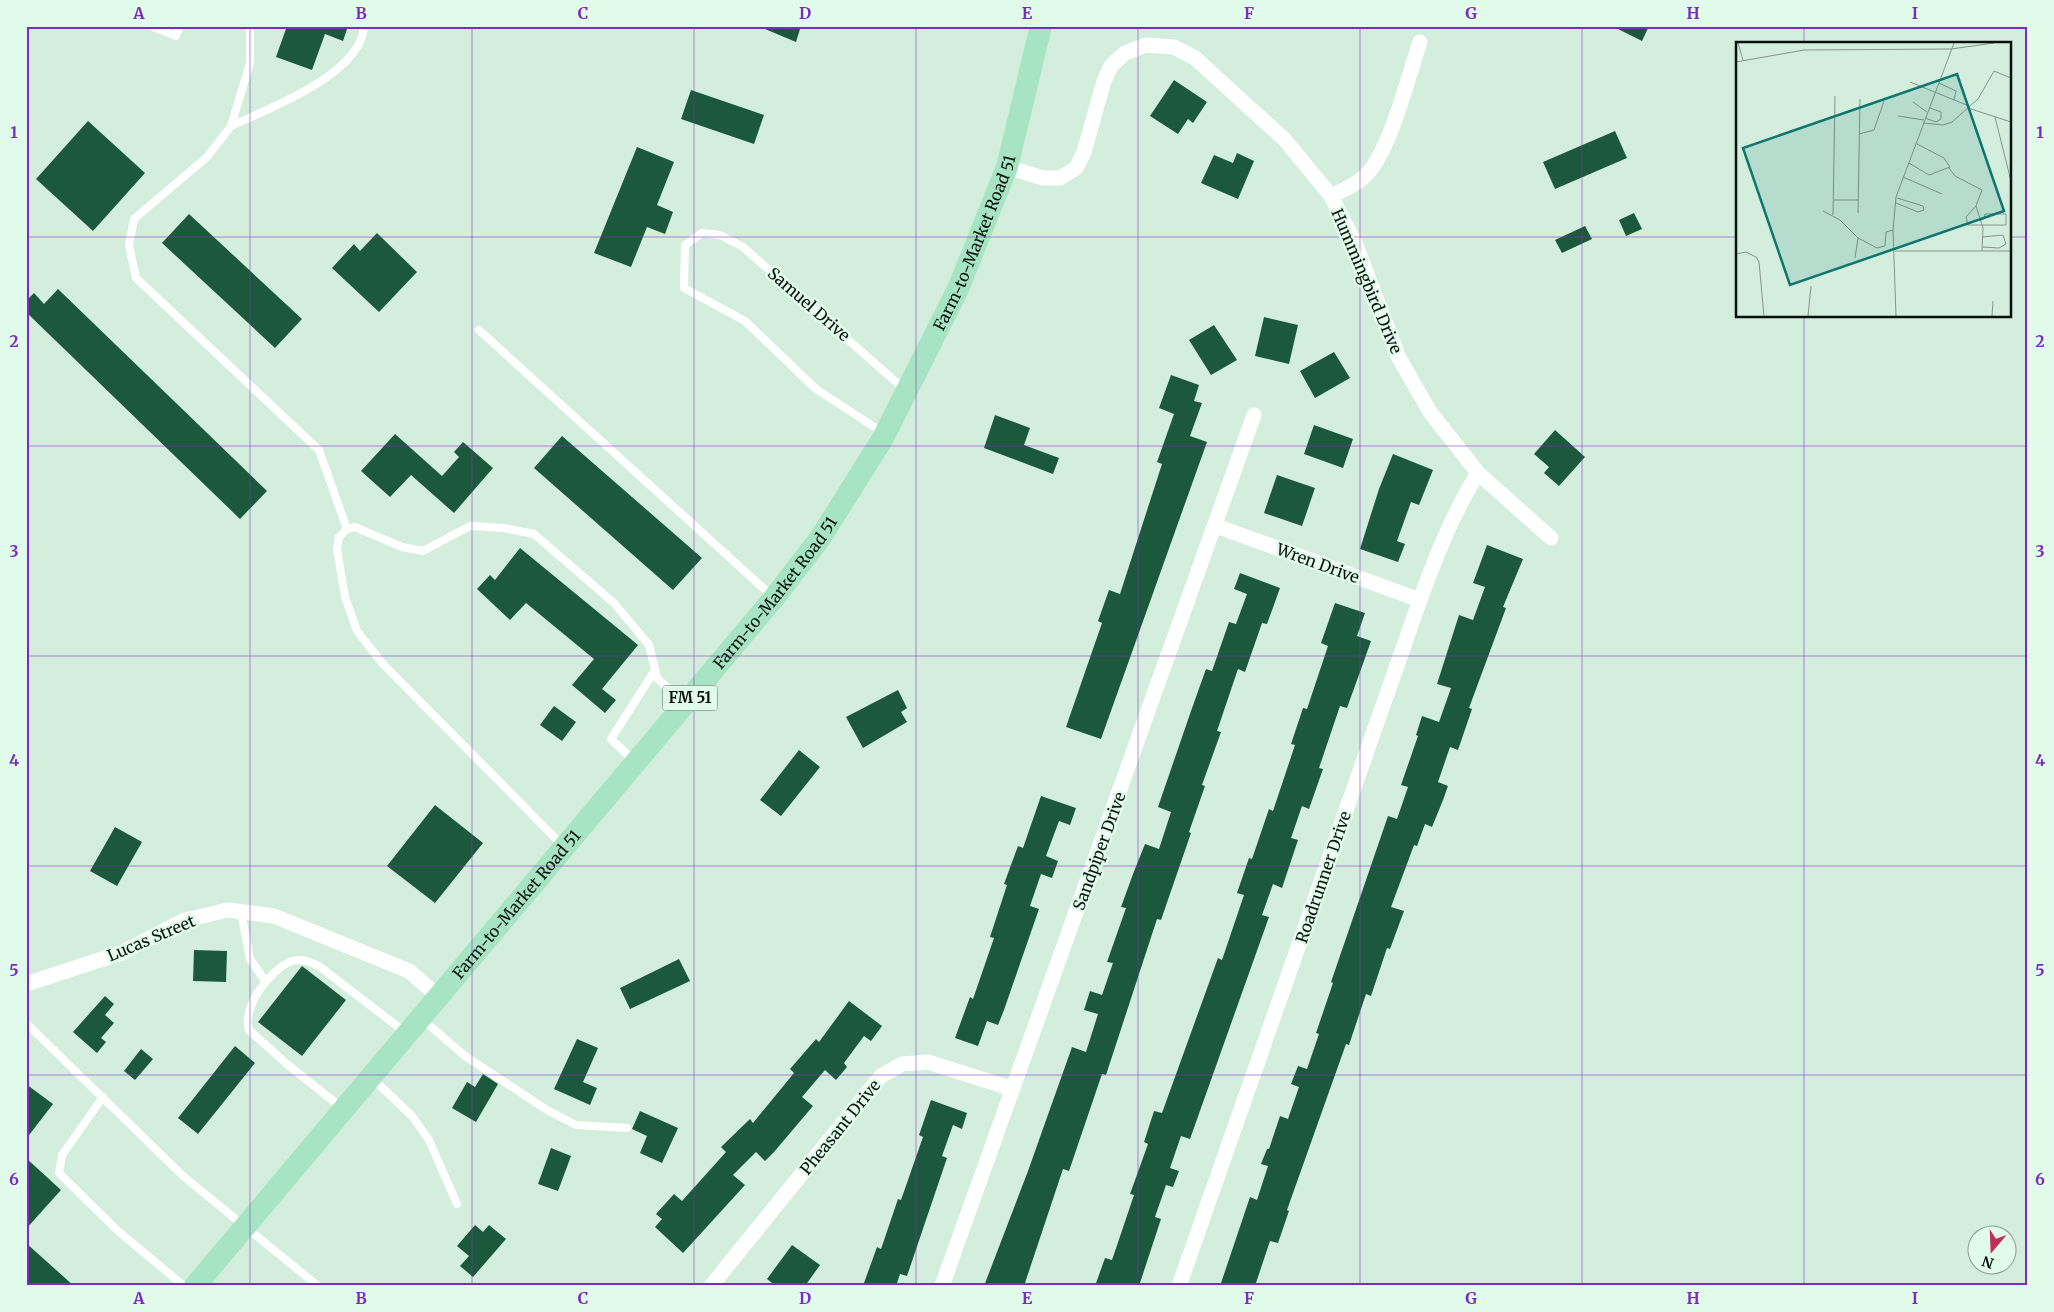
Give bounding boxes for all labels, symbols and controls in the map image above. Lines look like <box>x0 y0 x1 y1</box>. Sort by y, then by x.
text: A <box>132 3 145 23</box>
text: B <box>355 3 367 23</box>
text: C <box>578 3 588 23</box>
text: D <box>799 3 811 23</box>
text: E <box>1022 3 1033 23</box>
text: F <box>1244 3 1254 23</box>
text: G <box>1465 3 1477 23</box>
text: H <box>1686 3 1700 23</box>
text: I <box>1912 3 1918 23</box>
inset map <box>1736 42 2012 318</box>
text: 1 <box>10 122 18 142</box>
text: 1 <box>2036 122 2044 142</box>
street label: Farm-to-Market Road 51 <box>929 153 1020 334</box>
street label: Hummingbird Drive <box>1327 205 1407 357</box>
street label: Samuel Drive <box>764 263 854 345</box>
text: 2 <box>9 331 19 351</box>
text: 2 <box>2035 331 2045 351</box>
street label: Farm-to-Market Road 51 <box>709 513 841 673</box>
street label: Wren Drive <box>1273 538 1362 587</box>
text: 3 <box>9 541 19 561</box>
text: 3 <box>2035 541 2045 561</box>
road number: FM 51 <box>662 686 718 710</box>
text: 4 <box>9 750 19 770</box>
text: 4 <box>2035 750 2045 770</box>
street label: Sandpiper Drive <box>1068 789 1130 913</box>
street label: Roadrunner Drive <box>1291 808 1355 946</box>
street label: Farm-to-Market Road 51 <box>448 826 585 983</box>
street label: Lucas Street <box>104 910 199 966</box>
text: 5 <box>9 960 19 980</box>
text: 5 <box>2035 960 2045 980</box>
street label: Pheasant Drive <box>796 1076 884 1178</box>
text: 6 <box>9 1169 19 1189</box>
text: 6 <box>2035 1169 2045 1189</box>
north arrow <box>1966 1224 2016 1274</box>
text: N <box>1980 1252 1996 1273</box>
text: A <box>132 1288 145 1308</box>
text: B <box>355 1288 367 1308</box>
text: C <box>578 1288 588 1308</box>
text: D <box>799 1288 811 1308</box>
text: E <box>1022 1288 1033 1308</box>
text: F <box>1244 1288 1254 1308</box>
text: G <box>1465 1288 1477 1308</box>
text: H <box>1686 1288 1700 1308</box>
text: I <box>1912 1288 1918 1308</box>

